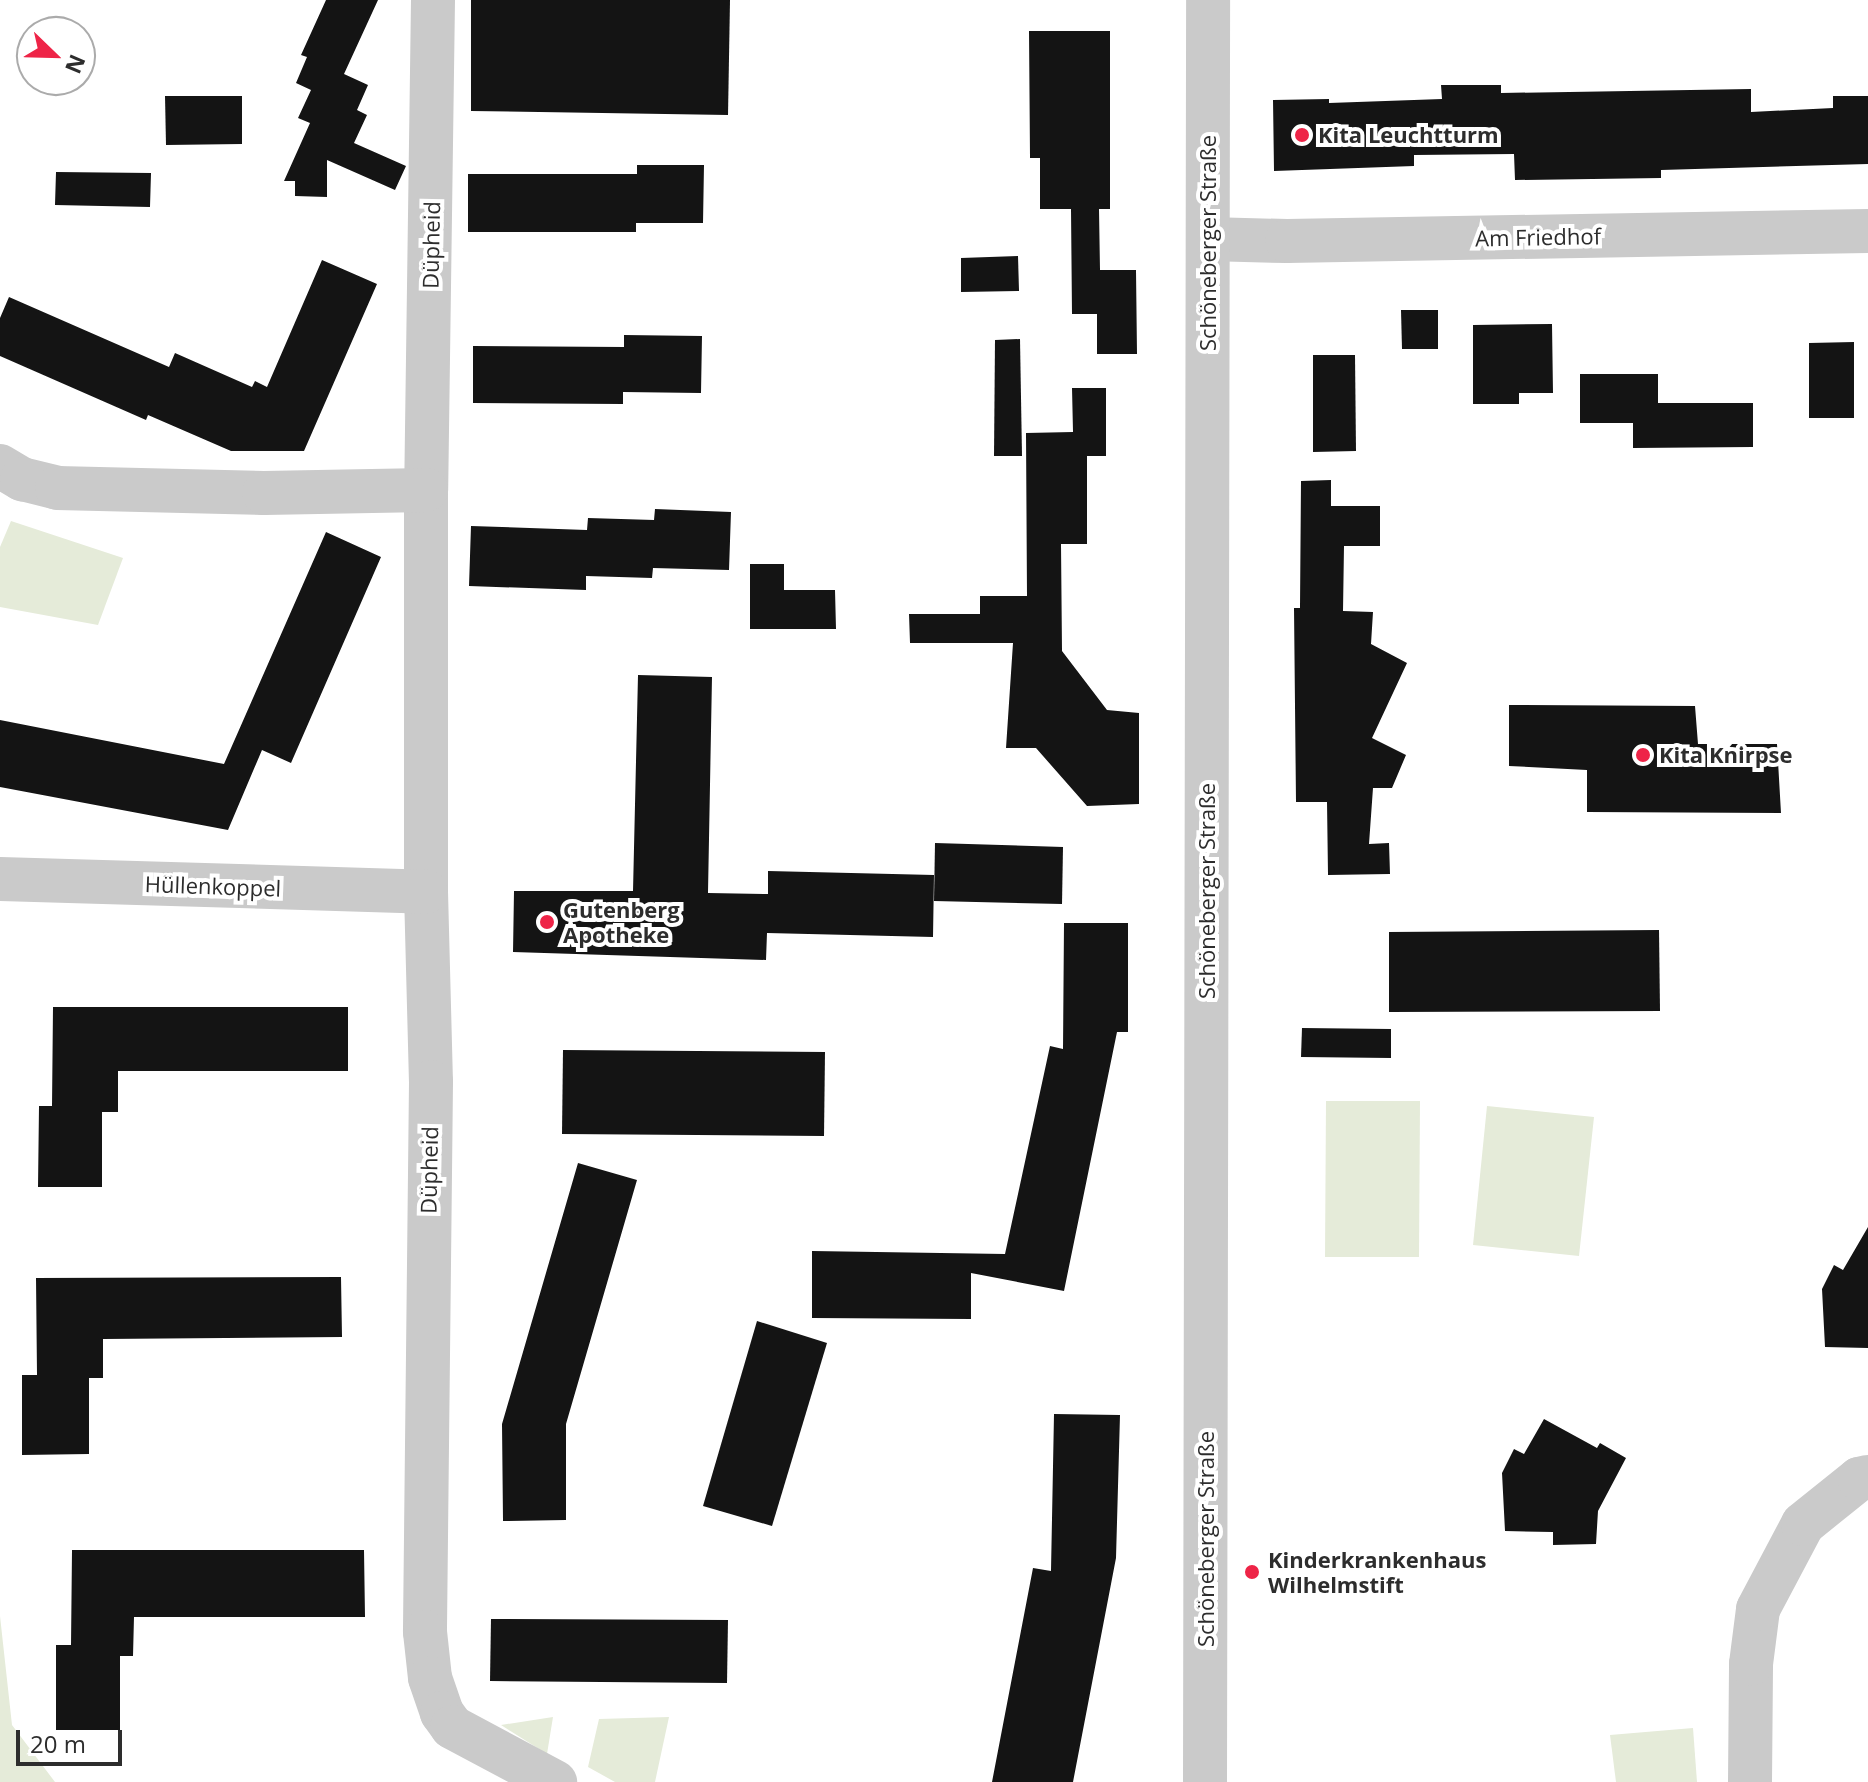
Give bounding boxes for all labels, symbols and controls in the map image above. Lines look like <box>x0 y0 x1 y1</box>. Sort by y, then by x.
north arrow <box>16 16 96 96</box>
text: N <box>59 50 94 79</box>
place label: Kita Leuchtturm <box>1318 122 1499 148</box>
marker: Kita Leuchtturm <box>1293 126 1311 144</box>
street label: Schöneberger Straße <box>1195 135 1221 351</box>
street label: Düpheid <box>417 201 445 289</box>
street label: Am Friedhof <box>1475 223 1601 251</box>
place label: Kita Knirpse <box>1659 742 1793 768</box>
marker: Kita Knirpse <box>1634 746 1652 764</box>
street label: Schöneberger Straße <box>1194 783 1220 999</box>
street label: Hüllenkoppel <box>144 870 282 902</box>
place label: Gutenberg Apotheke <box>563 896 680 948</box>
marker: Gutenberg Apotheke <box>538 913 556 931</box>
street label: Düpheid <box>415 1126 443 1214</box>
street label: Schöneberger Straße <box>1193 1431 1219 1647</box>
place label: Kinderkrankenhaus Wilhelmstift <box>1268 1546 1486 1598</box>
marker: Kinderkrankenhaus Wilhelmstift <box>1243 1563 1261 1581</box>
scale bar <box>20 1714 126 1764</box>
text: 20 m <box>30 1727 86 1760</box>

